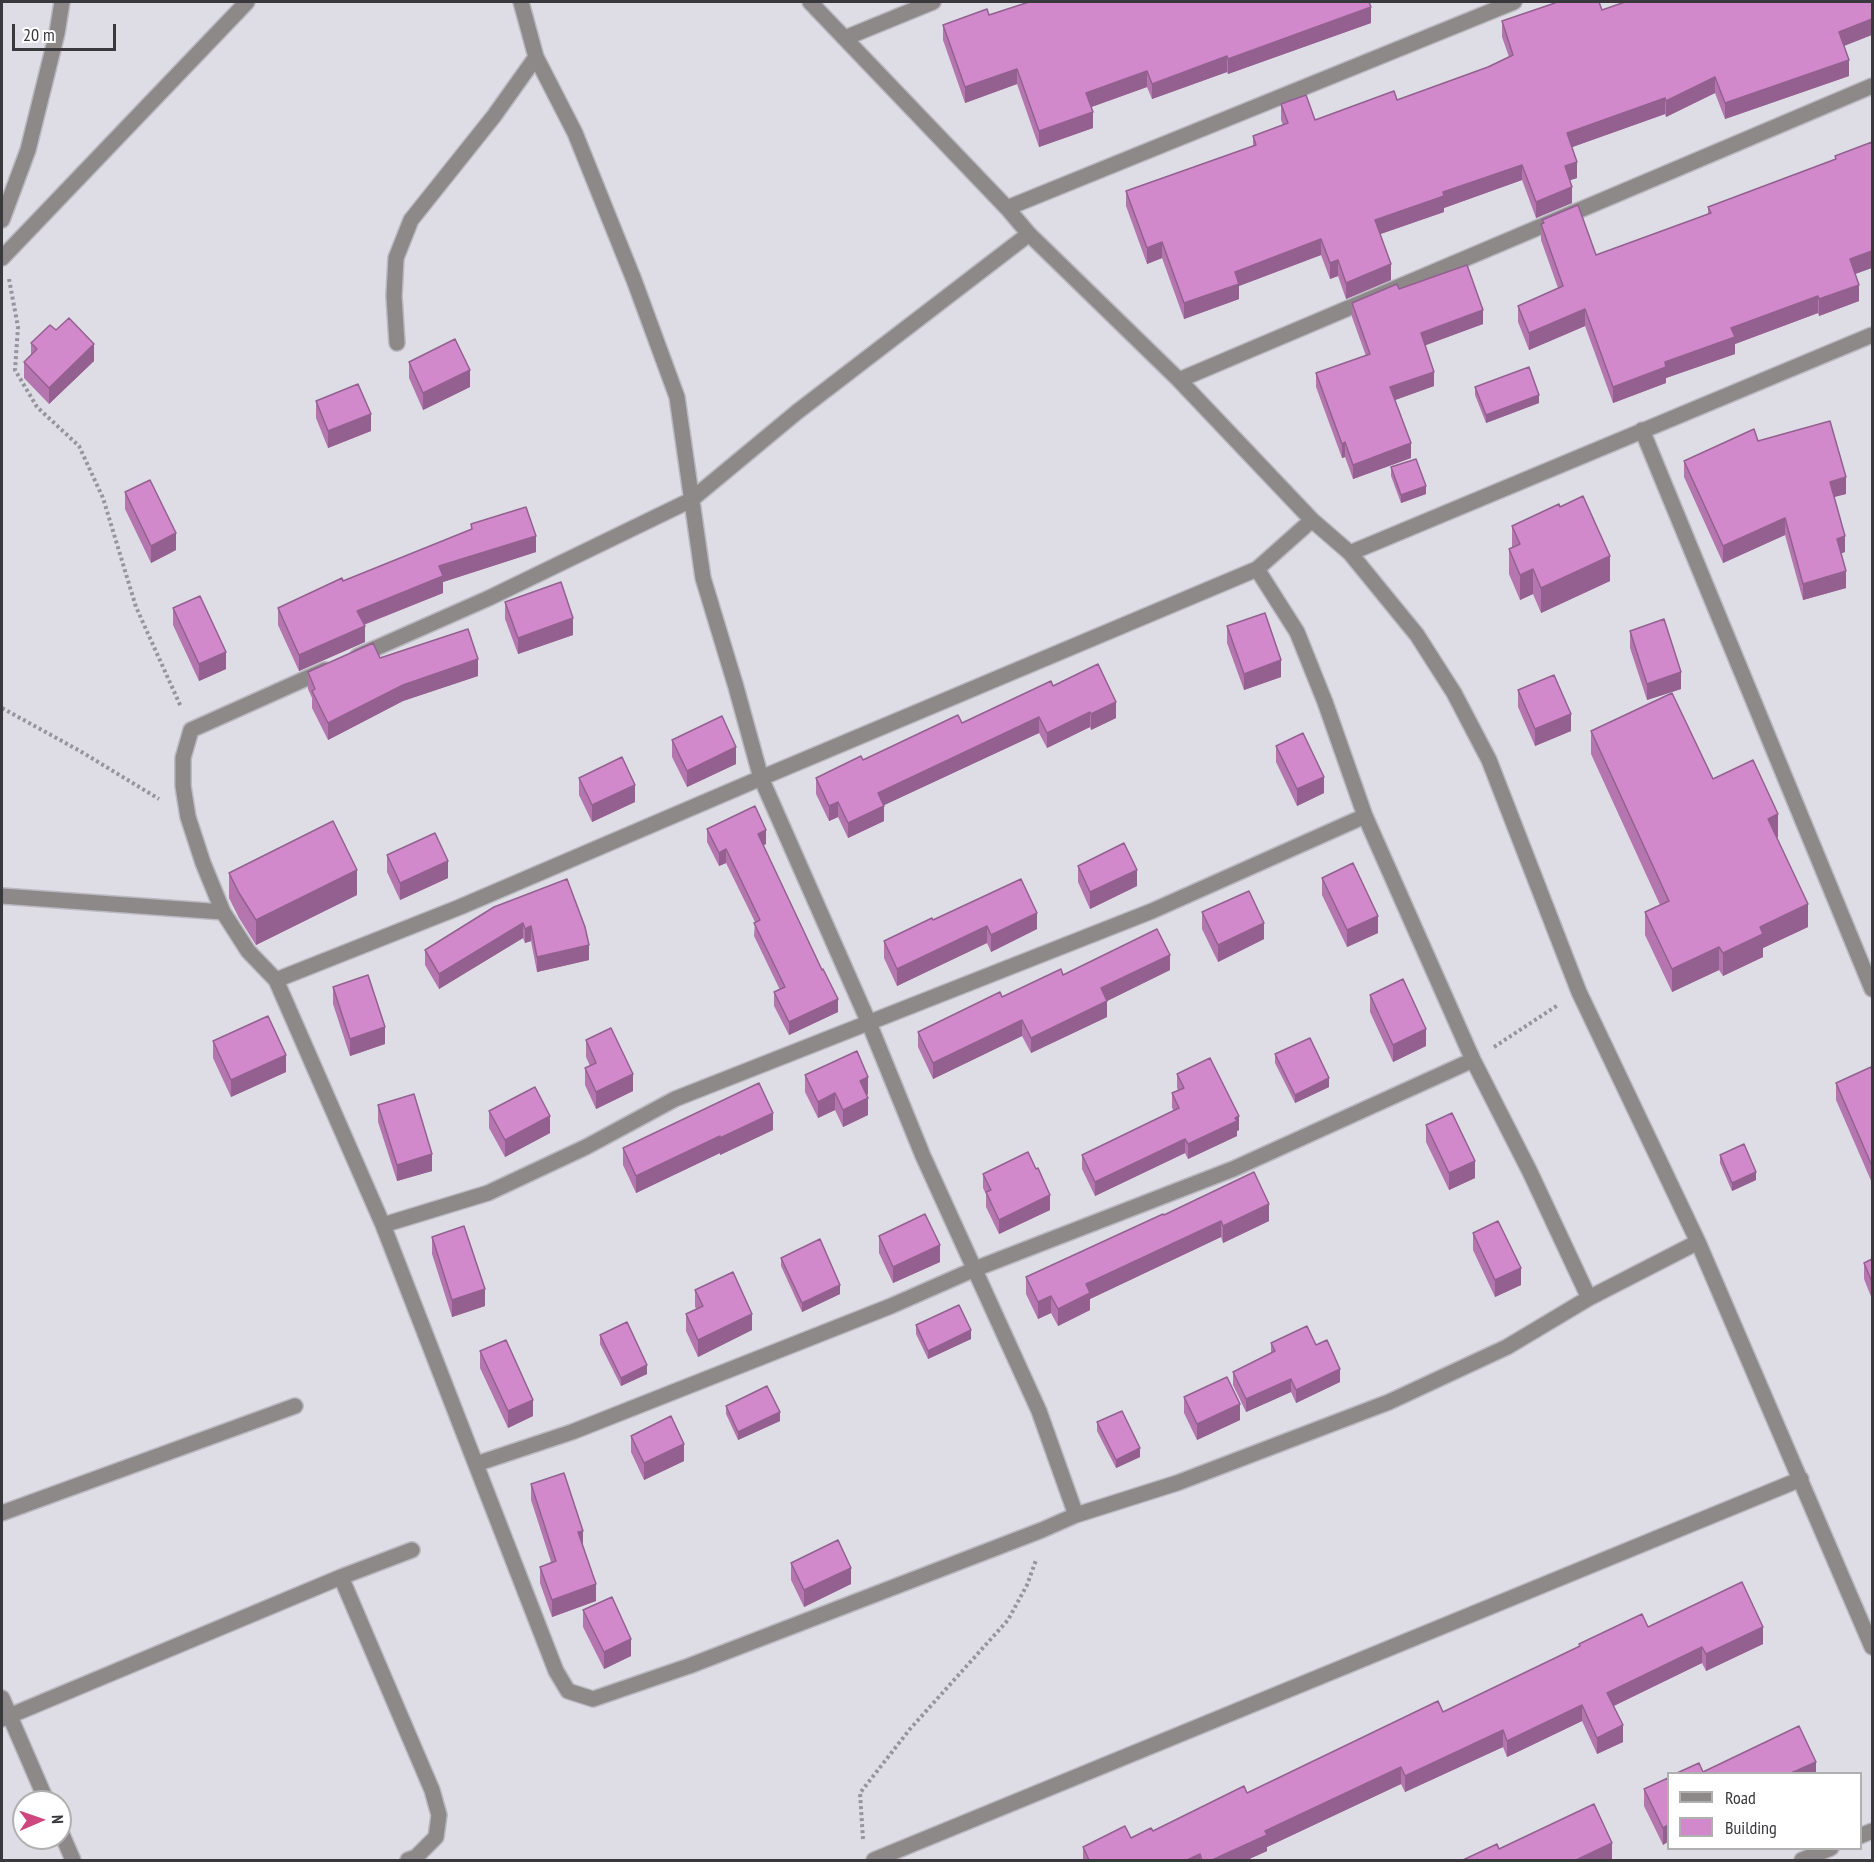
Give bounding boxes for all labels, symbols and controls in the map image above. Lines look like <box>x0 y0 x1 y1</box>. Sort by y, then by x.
scale bar <box>15 12 118 50</box>
text: 20 m <box>23 23 55 46</box>
legend <box>1667 1772 1862 1850</box>
text: Road <box>1725 1786 1756 1809</box>
north arrow <box>12 1790 72 1850</box>
text: N <box>48 1815 68 1824</box>
text: Building <box>1725 1816 1777 1839</box>

